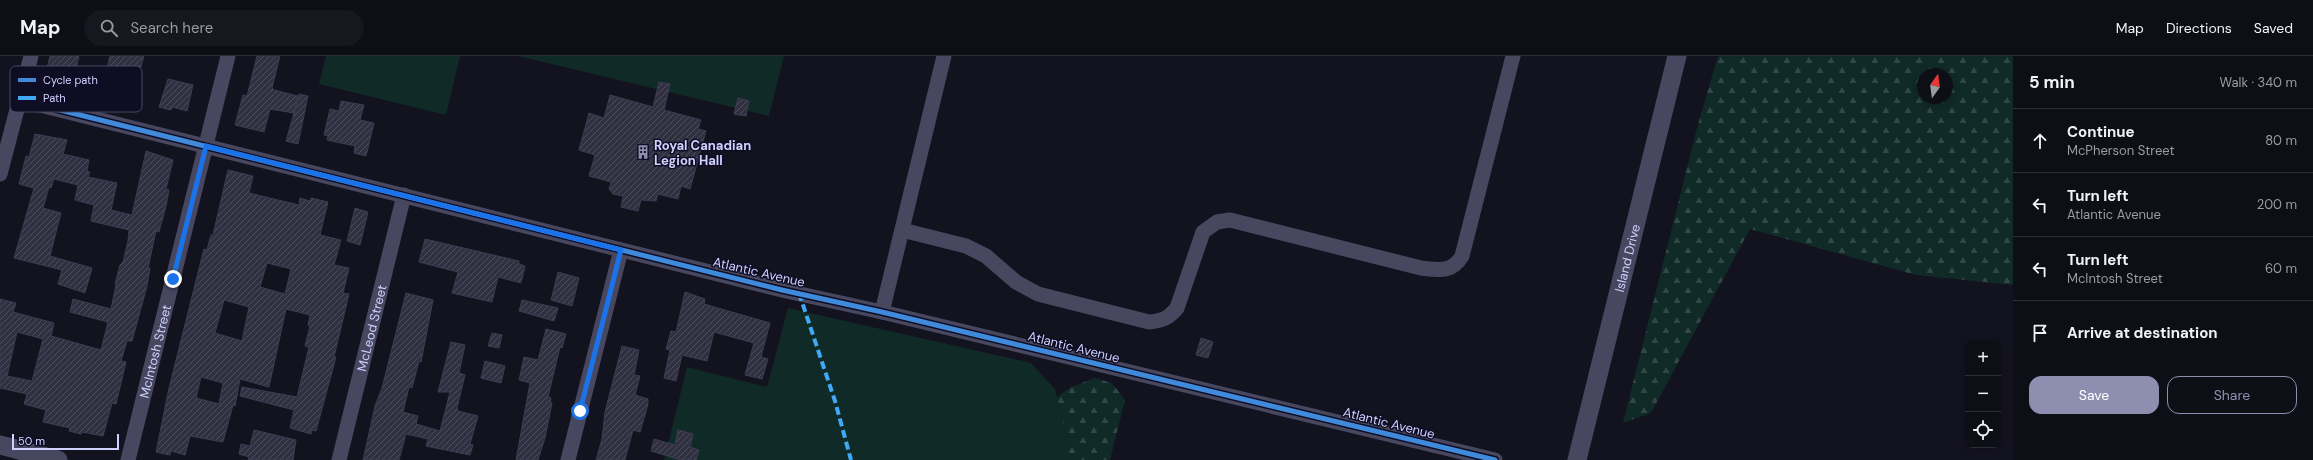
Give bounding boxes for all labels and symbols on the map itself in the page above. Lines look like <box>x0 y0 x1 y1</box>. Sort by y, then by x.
legend <box>10 66 142 112</box>
north arrow <box>1917 68 1953 104</box>
text: Cycle path <box>43 73 98 87</box>
text: Path <box>43 91 66 105</box>
place label: Royal Canadian Legion Hall <box>654 137 751 169</box>
building icon: Royal Canadian Legion Hall <box>635 144 651 160</box>
street label: Island Drive <box>1610 222 1644 294</box>
street label: Atlantic Avenue <box>711 253 807 291</box>
route end <box>164 270 182 288</box>
street label: McLeod Street <box>353 283 390 373</box>
street label: McIntosh Street <box>135 303 175 400</box>
street label: Atlantic Avenue <box>1026 327 1122 367</box>
route start <box>571 402 589 420</box>
street label: Atlantic Avenue <box>1341 403 1437 443</box>
scale bar <box>12 432 119 451</box>

